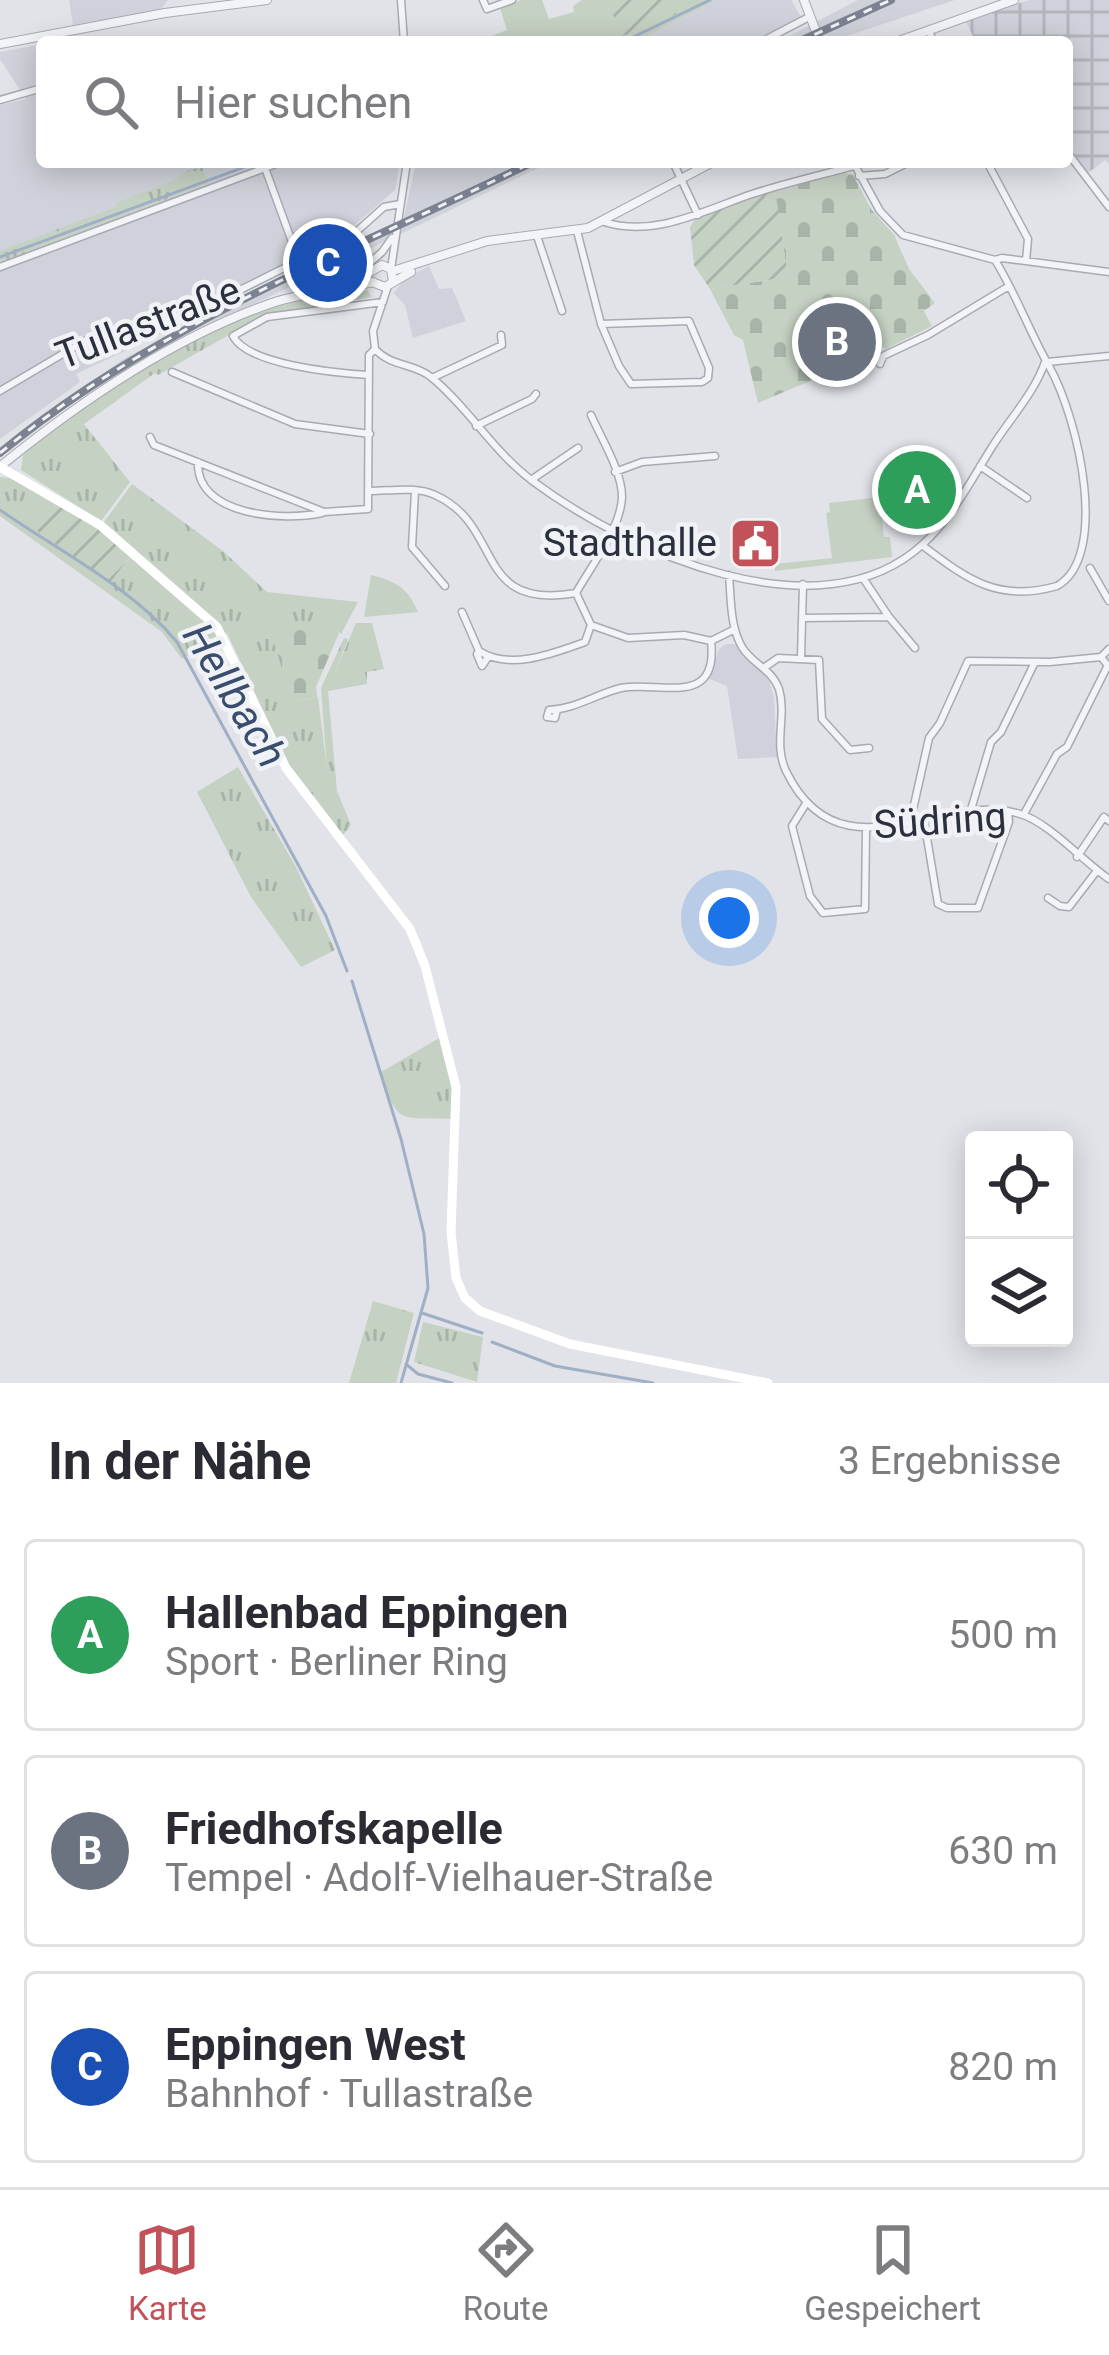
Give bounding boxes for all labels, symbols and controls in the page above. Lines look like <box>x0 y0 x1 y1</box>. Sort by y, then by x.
search box <box>36 36 1073 168</box>
icon: search <box>78 69 144 135</box>
text: Hier suchen <box>174 76 412 129</box>
pin: C <box>289 218 367 308</box>
street label: Tullastraße <box>49 267 247 379</box>
pin: B <box>798 297 876 387</box>
pin: A <box>878 445 956 535</box>
public building icon: Stadthalle <box>728 515 784 571</box>
place label: Stadthalle <box>543 520 717 566</box>
water label: Hellbach <box>173 614 297 776</box>
street label: Südring <box>872 793 1008 849</box>
your location <box>699 888 759 948</box>
map controls <box>965 1131 1073 1347</box>
button: locate <box>965 1131 1073 1239</box>
button: layers <box>965 1239 1073 1347</box>
text: In der Nähe <box>48 1432 311 1491</box>
text: 3 Ergebnisse <box>838 1438 1061 1484</box>
text: Hallenbad Eppingen <box>165 1586 568 1639</box>
text: A <box>77 1612 103 1658</box>
text: 500 m <box>948 1612 1058 1658</box>
text: Sport · Berliner Ring <box>165 1639 508 1685</box>
text: Friedhofskapelle <box>165 1802 503 1855</box>
text: B <box>78 1828 102 1874</box>
text: 630 m <box>948 1828 1058 1874</box>
text: Tempel · Adolf-Vielhauer-Straße <box>165 1855 713 1901</box>
text: Eppingen West <box>165 2018 466 2071</box>
text: C <box>77 2044 103 2090</box>
text: 820 m <box>948 2044 1058 2090</box>
text: Bahnhof · Tullastraße <box>165 2071 533 2117</box>
tab: Karte <box>128 2217 207 2328</box>
tab: Route <box>463 2217 548 2328</box>
tab: Gespeichert <box>804 2217 981 2328</box>

